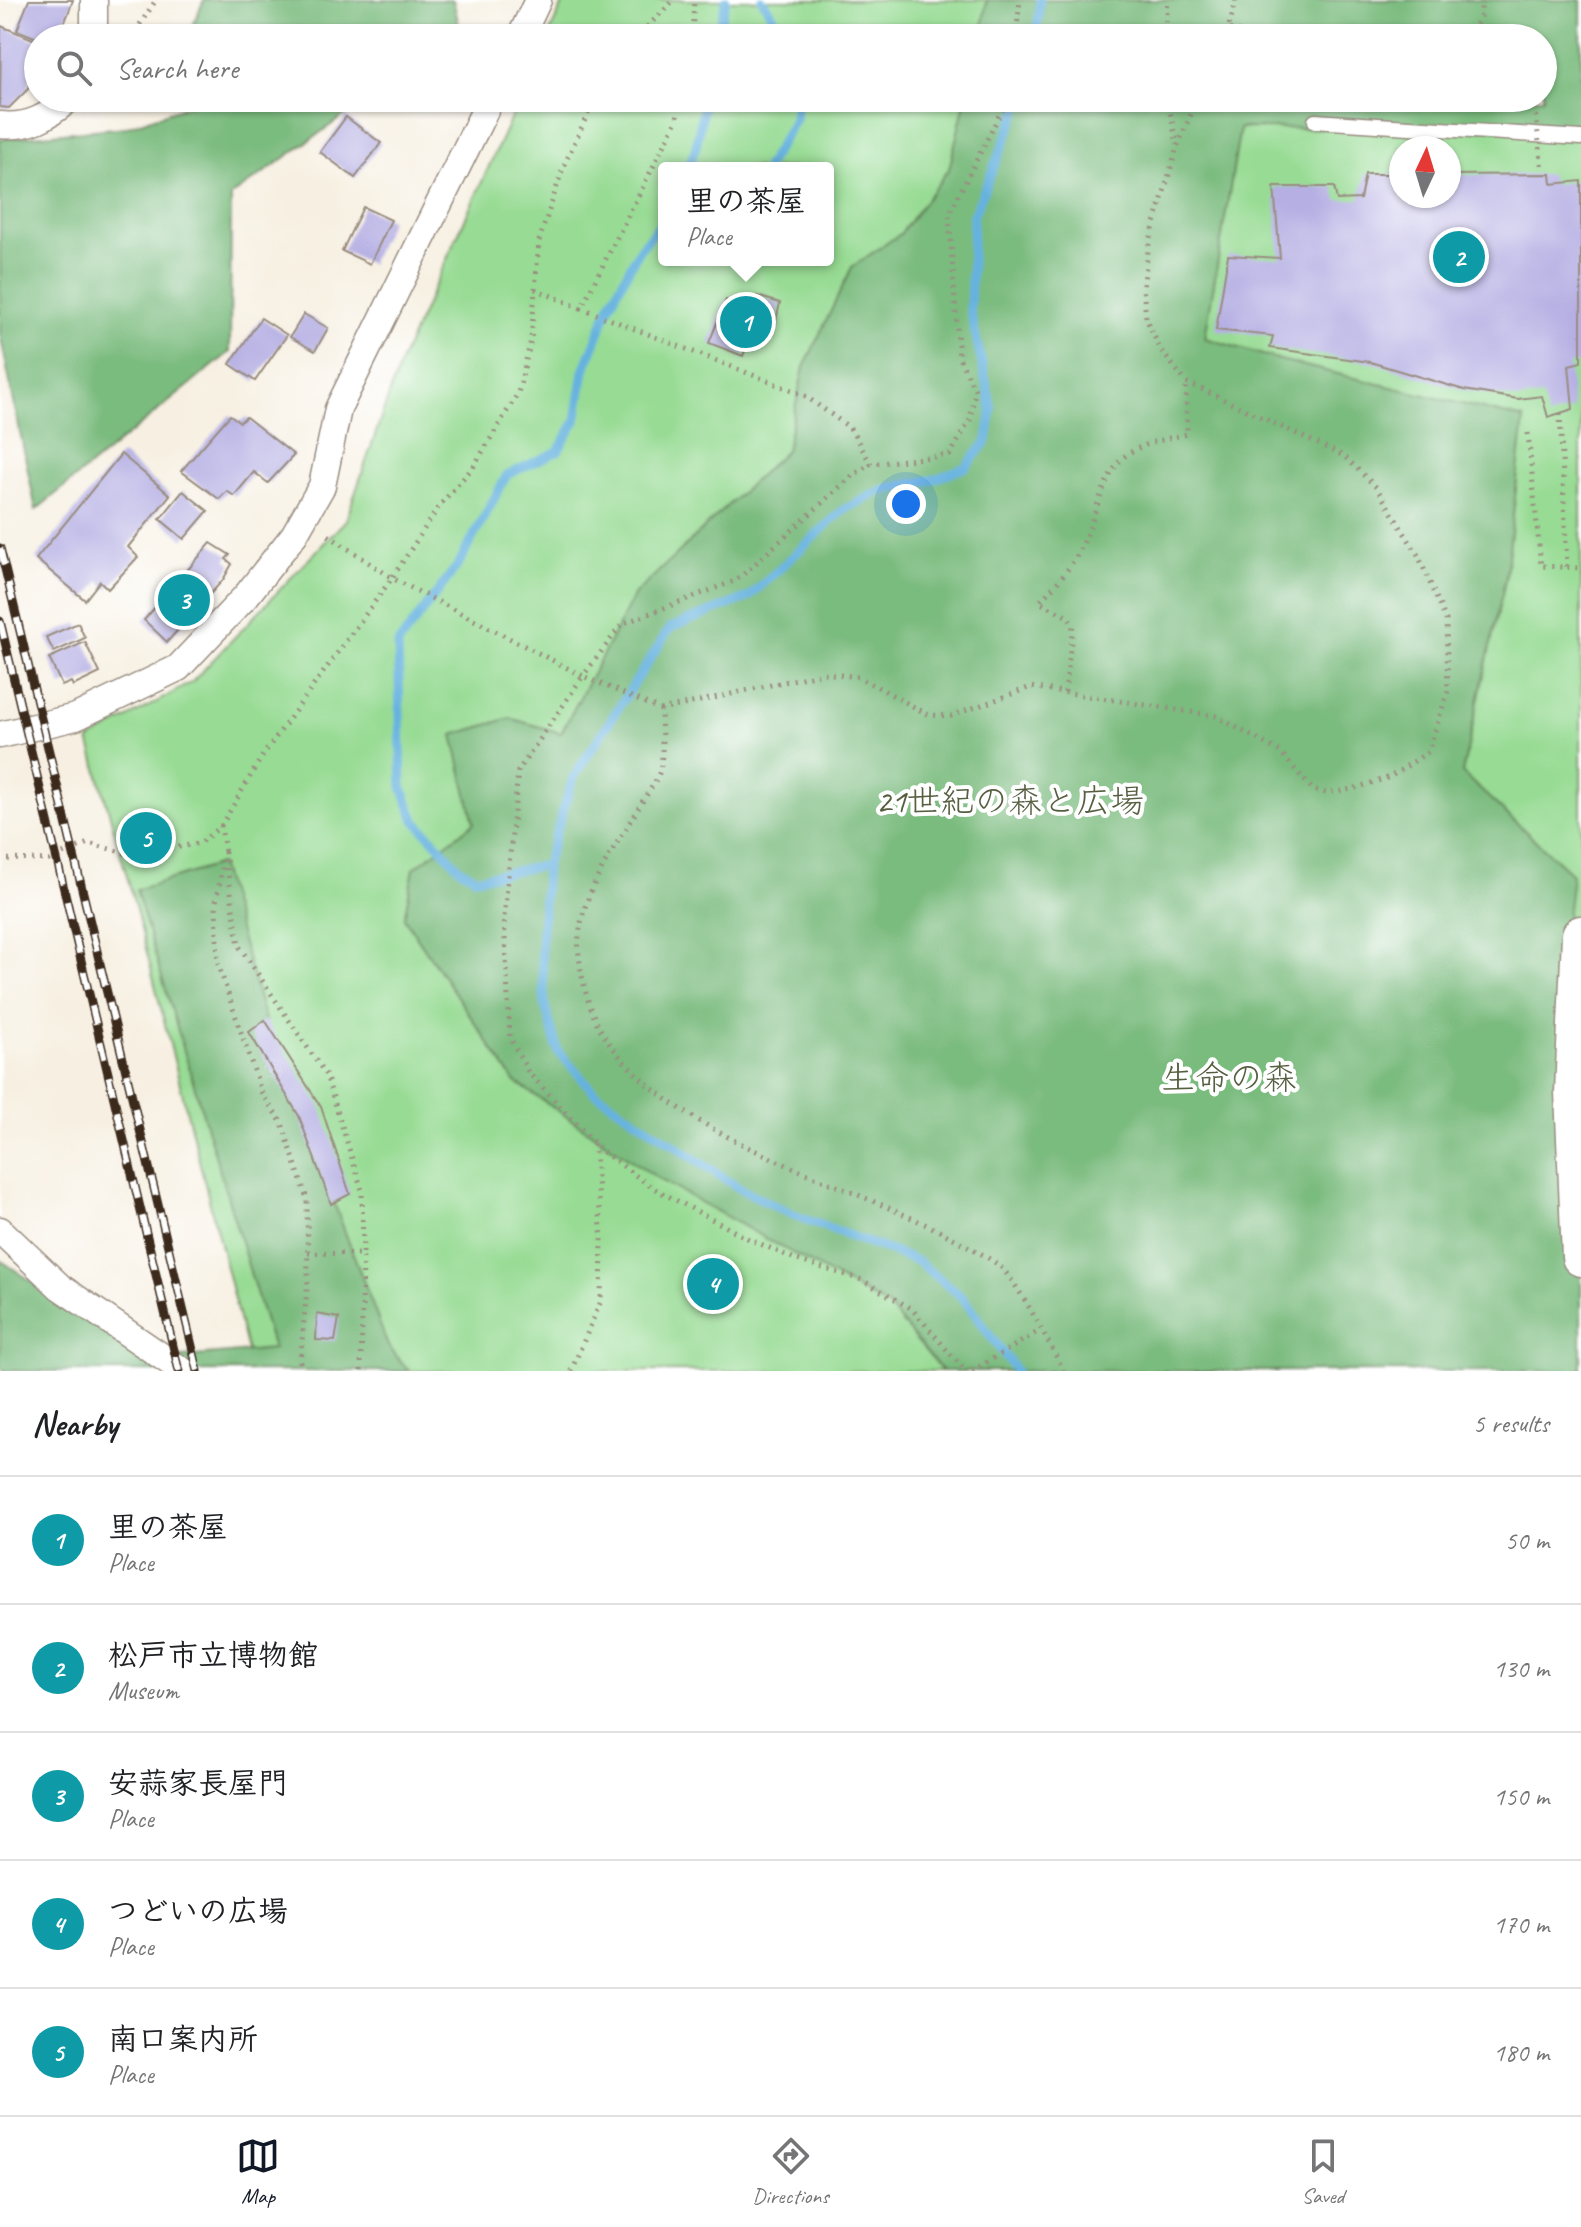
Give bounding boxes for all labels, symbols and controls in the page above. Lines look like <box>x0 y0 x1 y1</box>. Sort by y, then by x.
search box <box>24 24 1557 112</box>
icon: search <box>52 46 96 90</box>
text: Search here <box>116 49 238 87</box>
north arrow <box>1389 136 1461 208</box>
popup <box>658 162 834 266</box>
text: 里の茶屋 <box>686 182 806 220</box>
text: Place <box>686 220 732 253</box>
pin: 2 <box>1433 227 1485 287</box>
pin: 1 <box>720 292 772 352</box>
your location <box>886 484 926 524</box>
pin: 3 <box>158 570 210 630</box>
park label: 21世紀の森と広場 <box>876 779 1144 822</box>
pin: 5 <box>120 808 172 868</box>
park label: 生命の森 <box>1161 1056 1297 1099</box>
pin: 4 <box>687 1254 739 1314</box>
text: Nearby <box>32 1402 118 1445</box>
text: 5 results <box>1473 1407 1549 1440</box>
text: 里の茶屋 <box>108 1508 228 1546</box>
text: 1 <box>52 1524 64 1557</box>
text: 50 m <box>1505 1524 1549 1557</box>
text: Place <box>108 1546 154 1579</box>
text: 松戸市立博物館 <box>108 1636 318 1674</box>
text: 2 <box>52 1652 64 1685</box>
text: 130 m <box>1493 1652 1549 1685</box>
text: Museum <box>108 1674 179 1707</box>
text: 安蒜家長屋門 <box>108 1764 288 1802</box>
text: 3 <box>52 1780 64 1813</box>
text: 150 m <box>1493 1780 1549 1813</box>
text: Place <box>108 1802 154 1835</box>
text: つどいの広場 <box>108 1892 288 1930</box>
text: 4 <box>52 1908 64 1941</box>
text: 170 m <box>1493 1908 1549 1941</box>
text: Place <box>108 1930 154 1963</box>
text: 南口案内所 <box>108 2020 258 2058</box>
text: 5 <box>52 2036 64 2069</box>
text: 180 m <box>1493 2036 1549 2069</box>
text: Place <box>108 2058 154 2091</box>
tab: Map <box>236 2134 280 2210</box>
tab: Directions <box>752 2134 829 2210</box>
tab: Saved <box>1301 2134 1345 2210</box>

